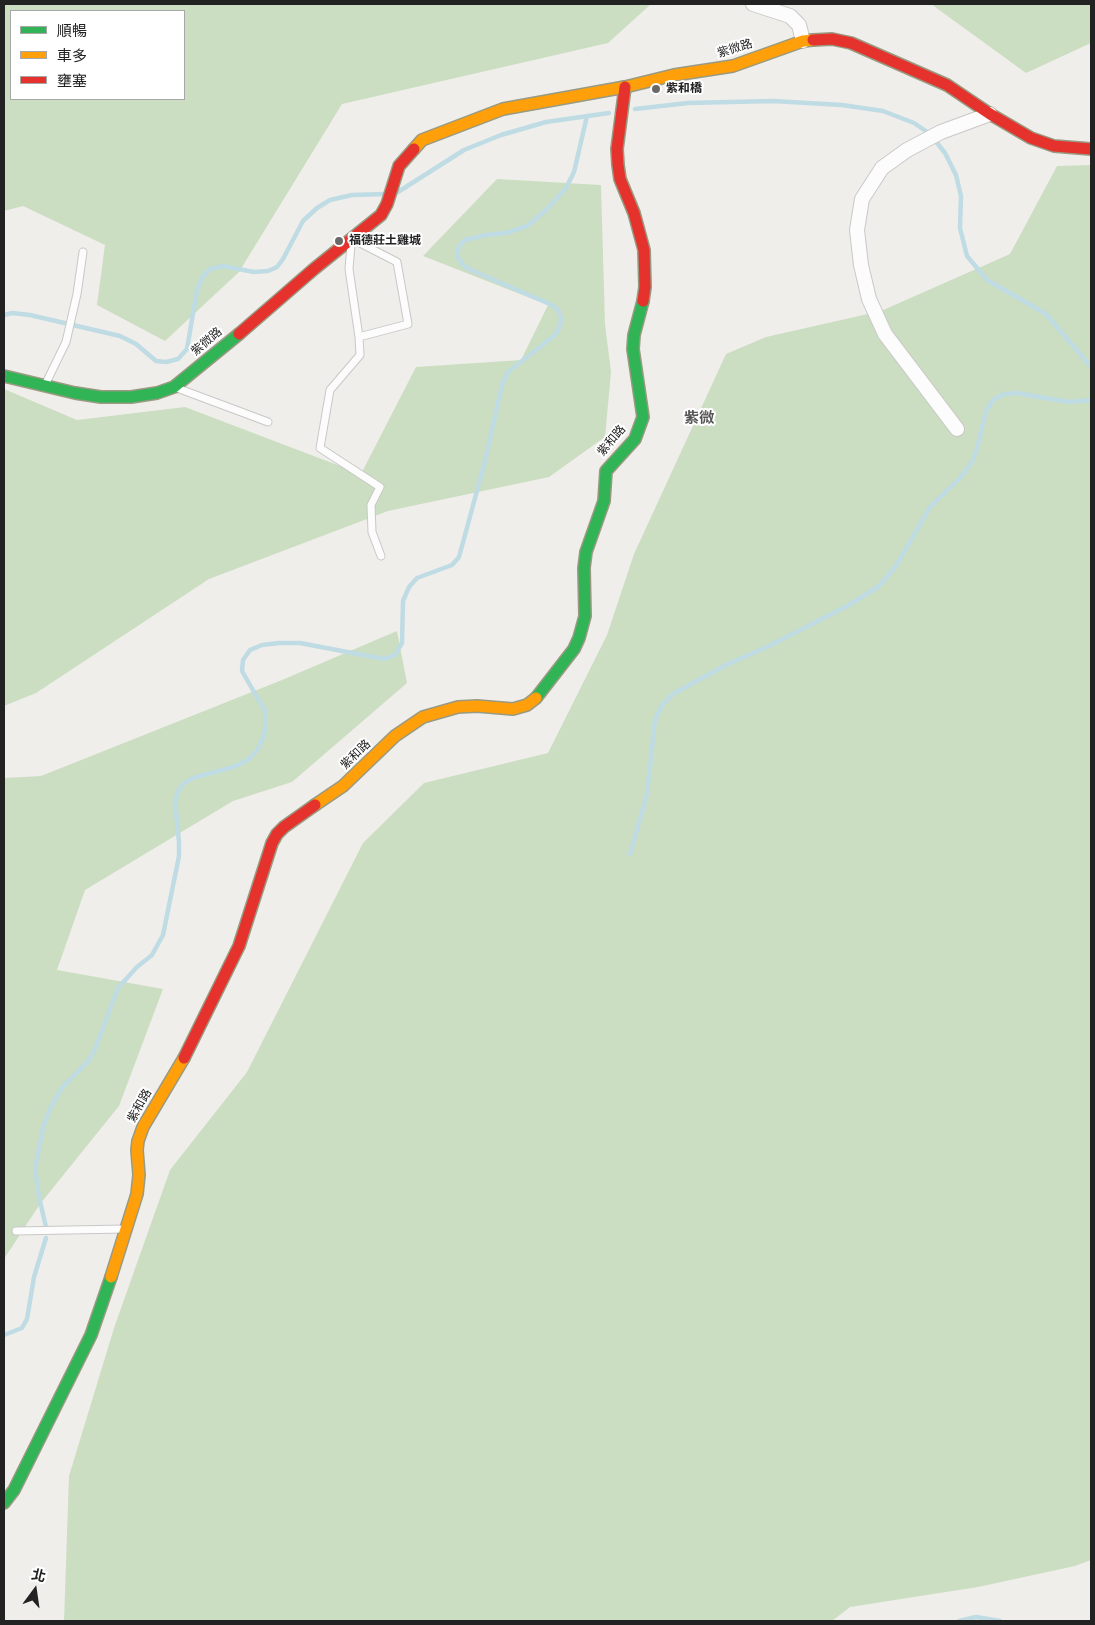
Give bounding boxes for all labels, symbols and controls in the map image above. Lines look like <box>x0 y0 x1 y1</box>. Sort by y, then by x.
legend <box>10 10 185 100</box>
text: 順暢 <box>57 22 87 40</box>
street label: 紫微路 <box>716 37 754 61</box>
text: 車多 <box>57 47 87 65</box>
text: 壅塞 <box>57 72 87 90</box>
place label: 紫和橋 <box>666 82 702 96</box>
marker: 紫和橋 <box>650 83 662 95</box>
place label: 福德莊土雞城 <box>349 234 421 248</box>
marker: 福德莊土雞城 <box>333 235 345 247</box>
street label: 紫微路 <box>189 325 225 359</box>
district label: 紫微 <box>684 410 714 428</box>
street label: 紫和路 <box>595 423 629 459</box>
street label: 紫和路 <box>338 737 374 773</box>
street label: 紫和路 <box>125 1087 155 1125</box>
north arrow <box>10 1565 60 1615</box>
text: 北 <box>30 1566 47 1585</box>

